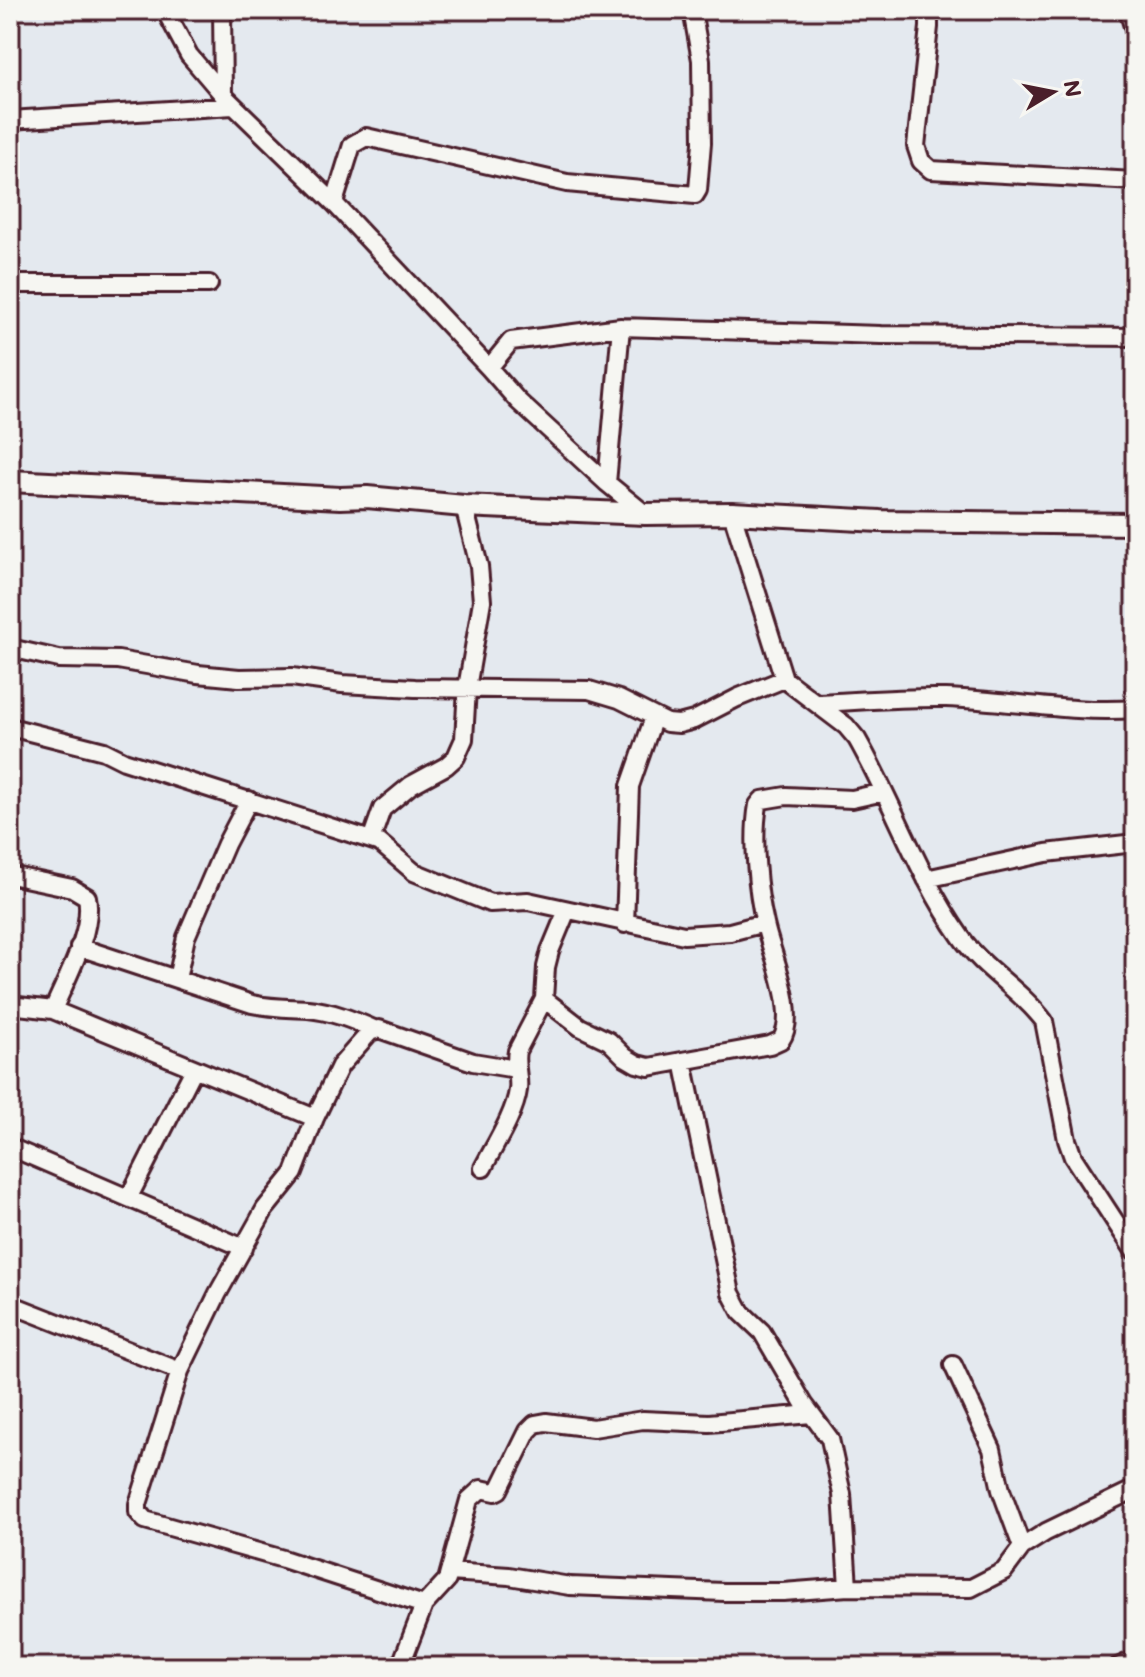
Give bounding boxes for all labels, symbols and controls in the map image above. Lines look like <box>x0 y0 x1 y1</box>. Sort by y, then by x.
north arrow <box>1013 52 1093 132</box>
text: N <box>1057 78 1089 99</box>

